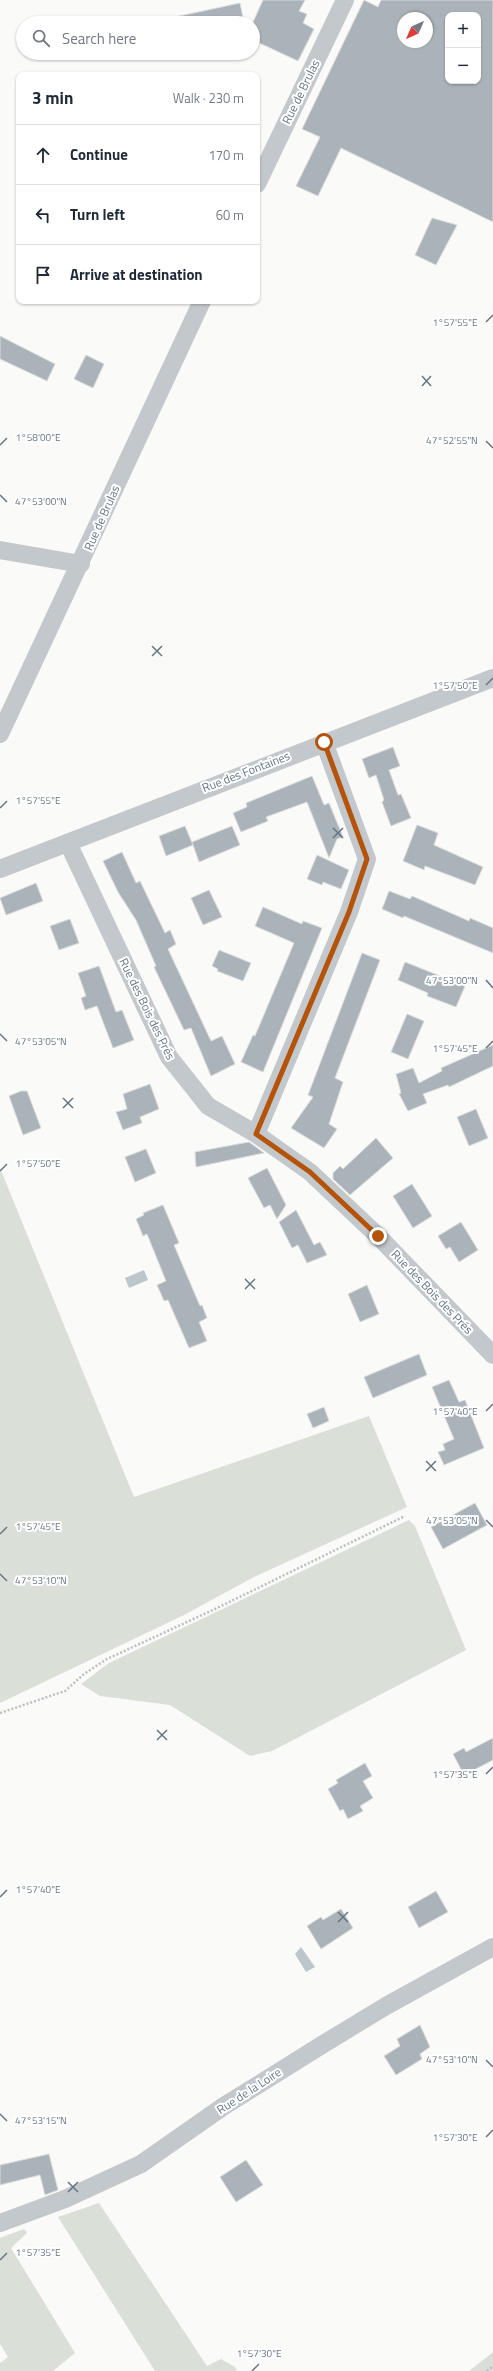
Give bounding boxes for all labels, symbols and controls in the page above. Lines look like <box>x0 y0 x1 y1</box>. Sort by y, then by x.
north arrow <box>397 12 433 48</box>
map controls <box>445 12 481 84</box>
button: + <box>445 12 481 48</box>
search box <box>16 16 260 60</box>
icon: search <box>30 27 52 49</box>
text: Search here <box>62 27 136 50</box>
button: − <box>445 48 481 84</box>
street label: Rue de Brulas <box>277 56 325 127</box>
text: 3 min <box>32 85 73 111</box>
text: Walk · 230 m <box>173 88 244 108</box>
text: Continue <box>70 143 128 166</box>
icon: ahead <box>32 144 54 166</box>
text: 170 m <box>208 145 244 165</box>
text: Turn left <box>70 203 125 226</box>
icon: left <box>32 204 54 226</box>
text: 60 m <box>216 205 244 225</box>
text: Arrive at destination <box>70 263 203 286</box>
icon: arrive <box>32 264 54 286</box>
text: 1°57'55"E <box>433 315 478 330</box>
text: 1°58'00"E <box>16 430 61 445</box>
text: 47°52'55"N <box>426 433 478 448</box>
street label: Rue de Brulas <box>79 482 125 554</box>
text: 47°53'00"N <box>15 494 67 509</box>
text: 1°57'50"E <box>433 678 478 693</box>
route start <box>315 733 333 751</box>
street label: Rue des Fontaines <box>199 746 293 797</box>
text: 1°57'55"E <box>16 793 61 808</box>
street label: Rue des Bois des Prés <box>115 955 181 1063</box>
text: 47°53'00"N <box>426 973 478 988</box>
text: 47°53'05"N <box>15 1034 67 1049</box>
text: 1°57'45"E <box>433 1041 478 1056</box>
text: 1°57'50"E <box>16 1156 61 1171</box>
route end <box>369 1227 387 1245</box>
street label: Rue des Bois des Prés <box>387 1245 478 1338</box>
text: 1°57'40"E <box>433 1404 478 1419</box>
text: 47°53'05"N <box>426 1513 478 1528</box>
text: 1°57'45"E <box>16 1519 61 1534</box>
text: 47°53'10"N <box>15 1573 67 1588</box>
text: 1°57'35"E <box>433 1767 478 1782</box>
text: 1°57'40"E <box>16 1882 61 1897</box>
text: 47°53'10"N <box>426 2052 478 2067</box>
street label: Rue de la Loire <box>213 2063 285 2119</box>
text: 47°53'15"N <box>15 2113 67 2128</box>
text: 1°57'30"E <box>433 2130 478 2145</box>
text: 1°57'35"E <box>16 2245 61 2260</box>
text: 1°57'30"E <box>237 2346 282 2361</box>

